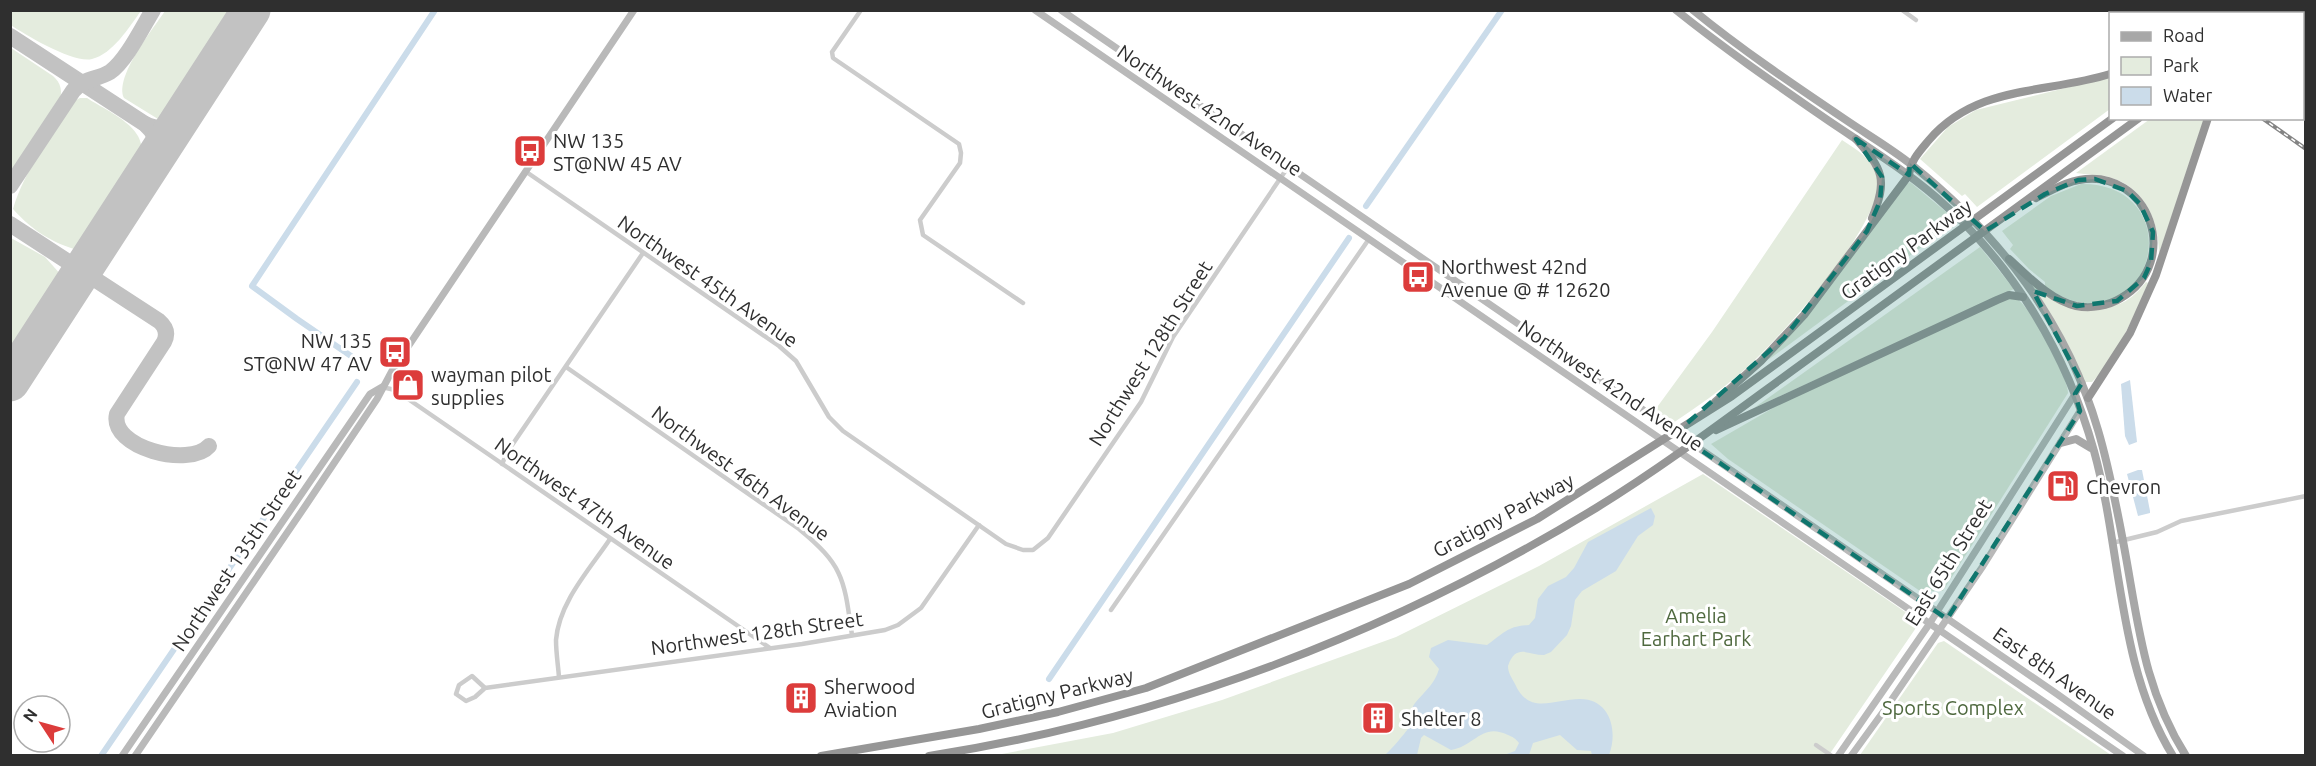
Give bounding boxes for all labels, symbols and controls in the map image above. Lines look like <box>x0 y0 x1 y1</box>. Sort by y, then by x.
legend <box>2109 12 2304 120</box>
text: Road <box>2163 25 2205 45</box>
street label: Northwest 42nd Avenue <box>1113 39 1307 181</box>
text: Park <box>2163 55 2199 75</box>
text: Water <box>2163 85 2213 105</box>
place label: NW 135 ST@NW 45 AV <box>553 129 682 175</box>
bus stop icon: NW 135 ST@NW 45 AV <box>512 133 548 169</box>
street label: Gratigny Parkway <box>1836 194 1976 304</box>
street label: Northwest 45th Avenue <box>614 210 802 352</box>
place label: Northwest 42nd Avenue @ # 12620 <box>1441 255 1611 301</box>
street label: Northwest 128th Street <box>1084 256 1217 450</box>
bus stop icon: Northwest 42nd Avenue @ # 12620 <box>1400 259 1436 295</box>
street label: Northwest 42nd Avenue <box>1514 314 1708 456</box>
place label: NW 135 ST@NW 47 AV <box>243 329 372 375</box>
bus stop icon: NW 135 ST@NW 47 AV <box>377 334 413 370</box>
place label: wayman pilot supplies <box>431 363 551 409</box>
shop icon: wayman pilot supplies <box>390 367 426 403</box>
street label: Northwest 46th Avenue <box>648 401 834 545</box>
street label: Northwest 47th Avenue <box>491 432 679 574</box>
street label: Northwest 135th Street <box>167 465 305 655</box>
street label: Gratigny Parkway <box>1429 468 1578 562</box>
fuel station icon: Chevron <box>2045 468 2081 504</box>
place label: Chevron <box>2086 475 2161 498</box>
street label: East 65th Street <box>1900 494 1996 630</box>
park label: Amelia Earhart Park <box>1641 604 1751 650</box>
street label: Northwest 128th Street <box>649 607 865 659</box>
street label: East 8th Avenue <box>1989 622 2121 724</box>
street label: Gratigny Parkway <box>979 663 1136 723</box>
place label: Sherwood Aviation <box>824 675 916 721</box>
building icon: Sherwood Aviation <box>783 680 819 716</box>
north arrow <box>12 694 72 754</box>
park label: Sports Complex <box>1882 696 2024 719</box>
building icon: Shelter 8 <box>1360 700 1396 736</box>
text: N <box>19 705 41 725</box>
place label: Shelter 8 <box>1401 707 1481 730</box>

